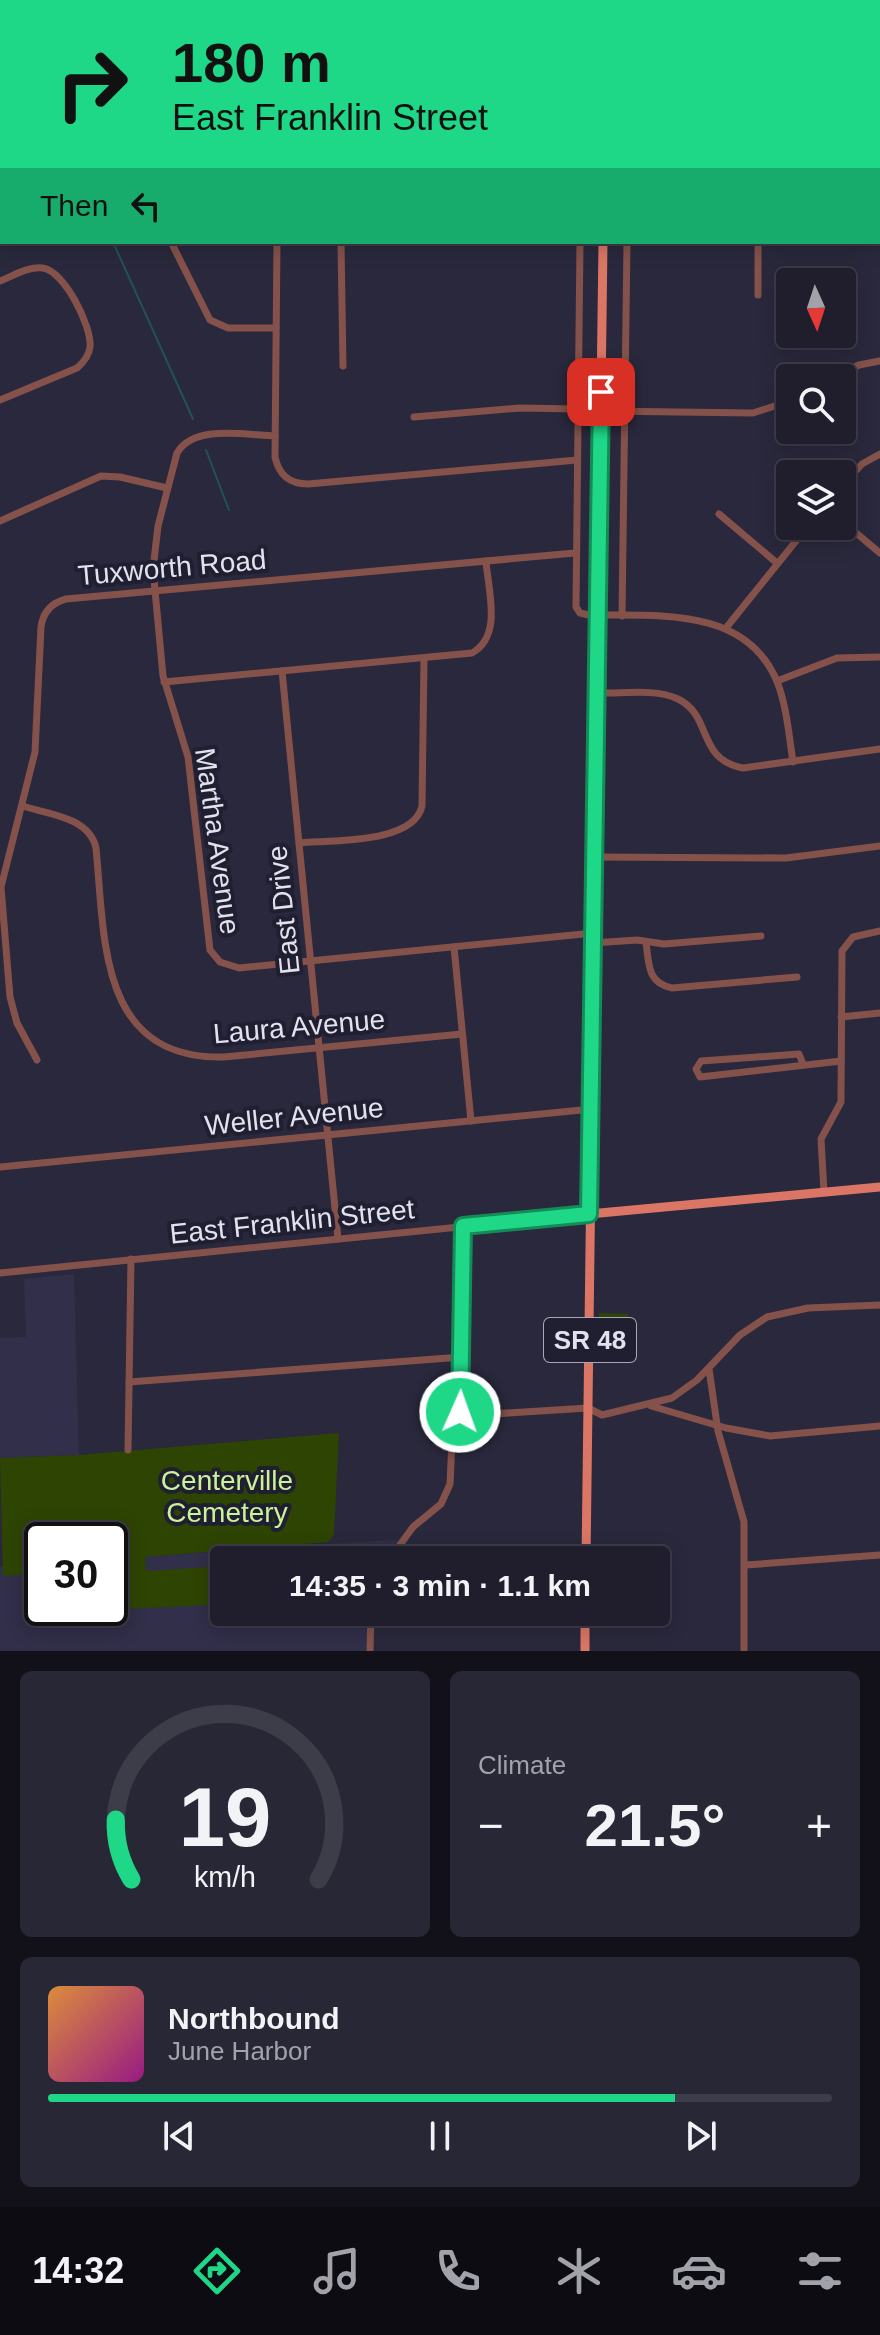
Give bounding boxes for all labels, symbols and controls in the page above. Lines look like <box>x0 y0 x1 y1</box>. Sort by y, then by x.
text: 180 m <box>172 31 331 94</box>
icon: right <box>40 32 144 136</box>
text: East Franklin Street <box>172 97 488 138</box>
icon: left <box>124 184 168 228</box>
text: Then <box>40 189 108 222</box>
north arrow <box>776 268 856 348</box>
map controls <box>776 268 856 540</box>
pin <box>567 358 635 426</box>
button: search <box>776 364 856 444</box>
icon: arrive <box>579 370 623 414</box>
button: layers <box>776 460 856 540</box>
street label: Tuxworth Road <box>77 544 267 591</box>
street label: Martha Avenue <box>189 746 246 936</box>
street label: East Drive <box>261 844 306 976</box>
street label: Laura Avenue <box>212 1004 386 1049</box>
street label: Weller Avenue <box>203 1092 385 1141</box>
street label: East Franklin Street <box>168 1193 416 1250</box>
road number: SR 48 <box>544 1318 636 1362</box>
position arrow <box>418 1370 502 1454</box>
park label: Centerville Cemetery <box>161 1465 293 1528</box>
speed limit sign: 30 <box>24 1522 128 1626</box>
text: 14:35 · 3 min · 1.1 km <box>289 1569 591 1602</box>
text: Climate <box>478 1750 566 1780</box>
text: 19 <box>179 1771 271 1864</box>
text: 21.5° <box>585 1792 725 1859</box>
text: − <box>478 1801 504 1850</box>
text: + <box>806 1801 832 1850</box>
text: km/h <box>194 1861 256 1893</box>
text: Northbound <box>168 2002 340 2035</box>
text: June Harbor <box>168 2036 311 2066</box>
icon: previous <box>157 2114 201 2158</box>
icon: pause <box>418 2114 462 2158</box>
icon: next <box>679 2114 723 2158</box>
icon: directions <box>189 2243 245 2299</box>
icon: music <box>309 2243 365 2299</box>
icon: phone <box>430 2243 486 2299</box>
icon: climate <box>551 2243 607 2299</box>
icon: car <box>671 2243 727 2299</box>
icon: filters <box>792 2243 848 2299</box>
text: 14:32 <box>32 2250 124 2291</box>

